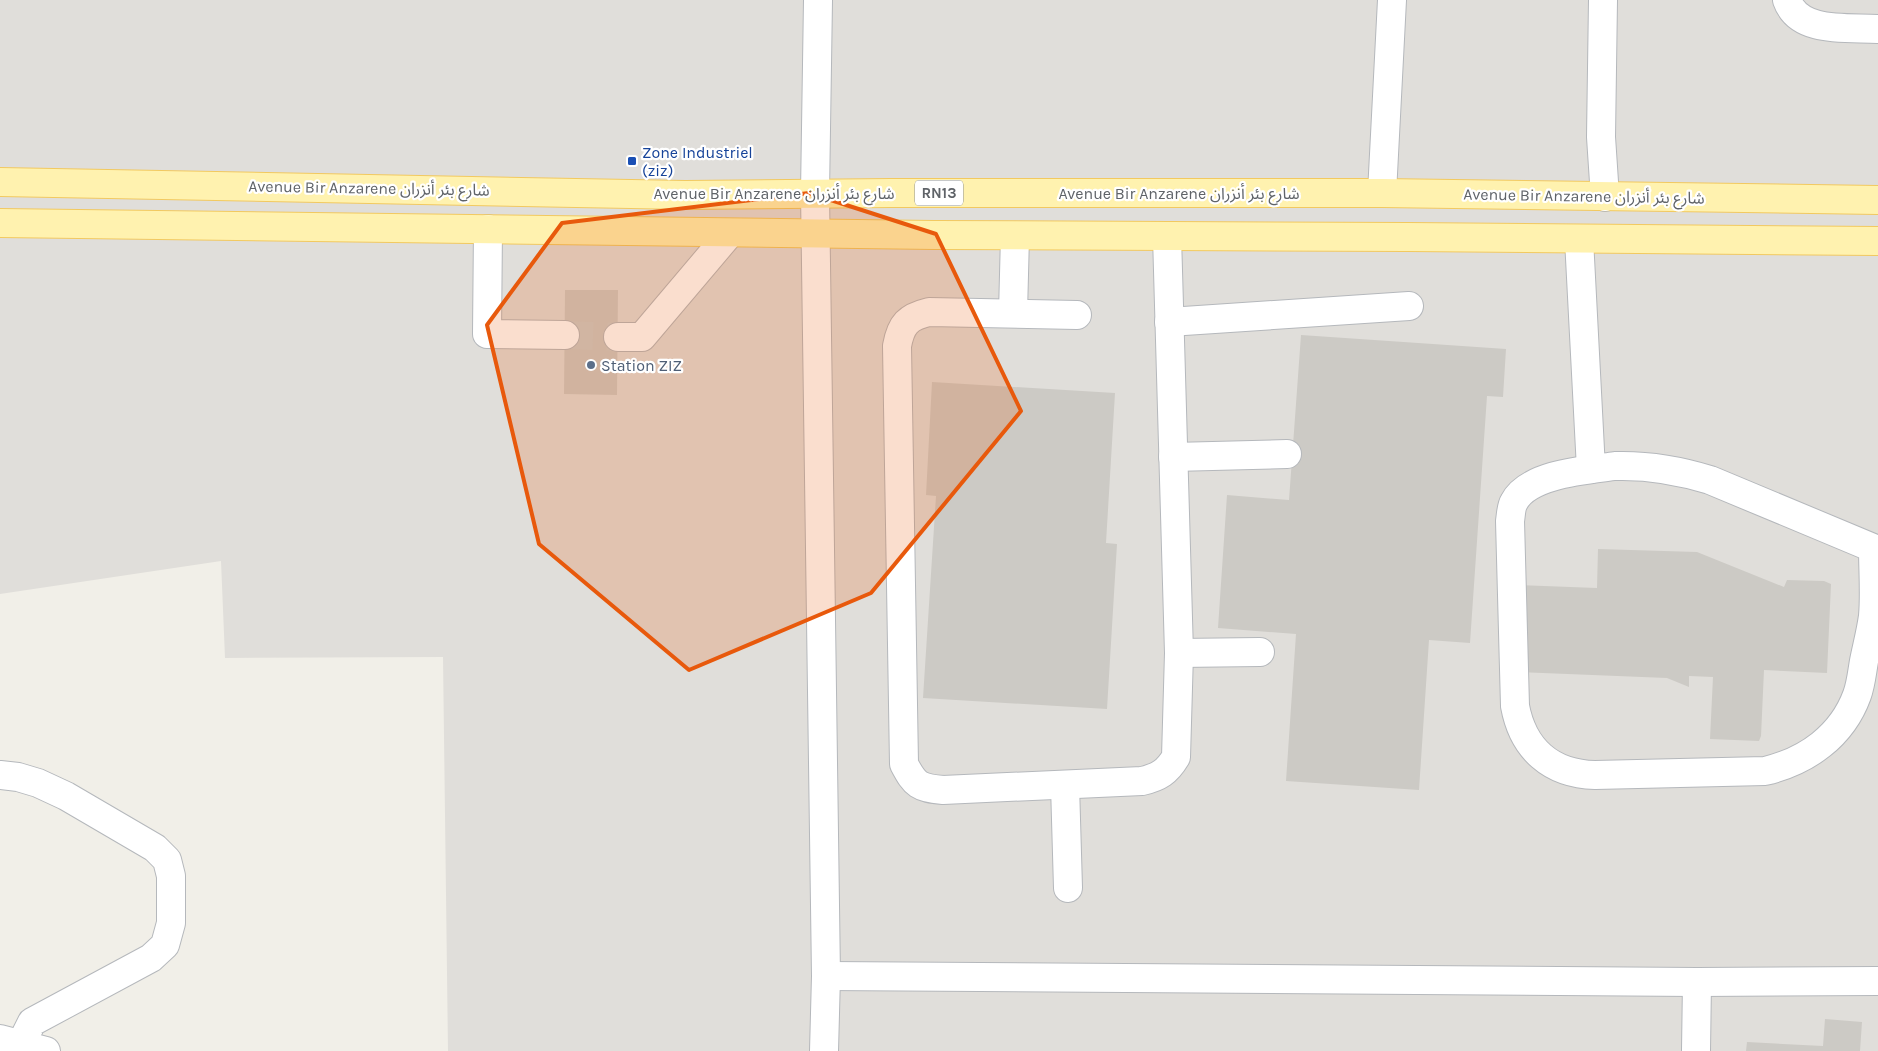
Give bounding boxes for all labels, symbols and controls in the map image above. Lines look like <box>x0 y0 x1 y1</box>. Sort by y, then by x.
place label: Zone Industriel (ziz) <box>642 143 753 180</box>
marker: Zone Industriel (ziz) <box>626 155 638 167</box>
street label: Avenue Bir Anzarene شارع بئر أنزران <box>248 176 490 203</box>
road number: RN13 <box>915 180 963 206</box>
street label: Avenue Bir Anzarene شارع بئر أنزران <box>653 183 895 206</box>
street label: Avenue Bir Anzarene شارع بئر أنزران <box>1058 183 1300 206</box>
street label: Avenue Bir Anzarene شارع بئر أنزران <box>1463 184 1705 211</box>
place label: Station ZIZ <box>601 356 682 375</box>
marker: Station ZIZ <box>585 359 597 371</box>

